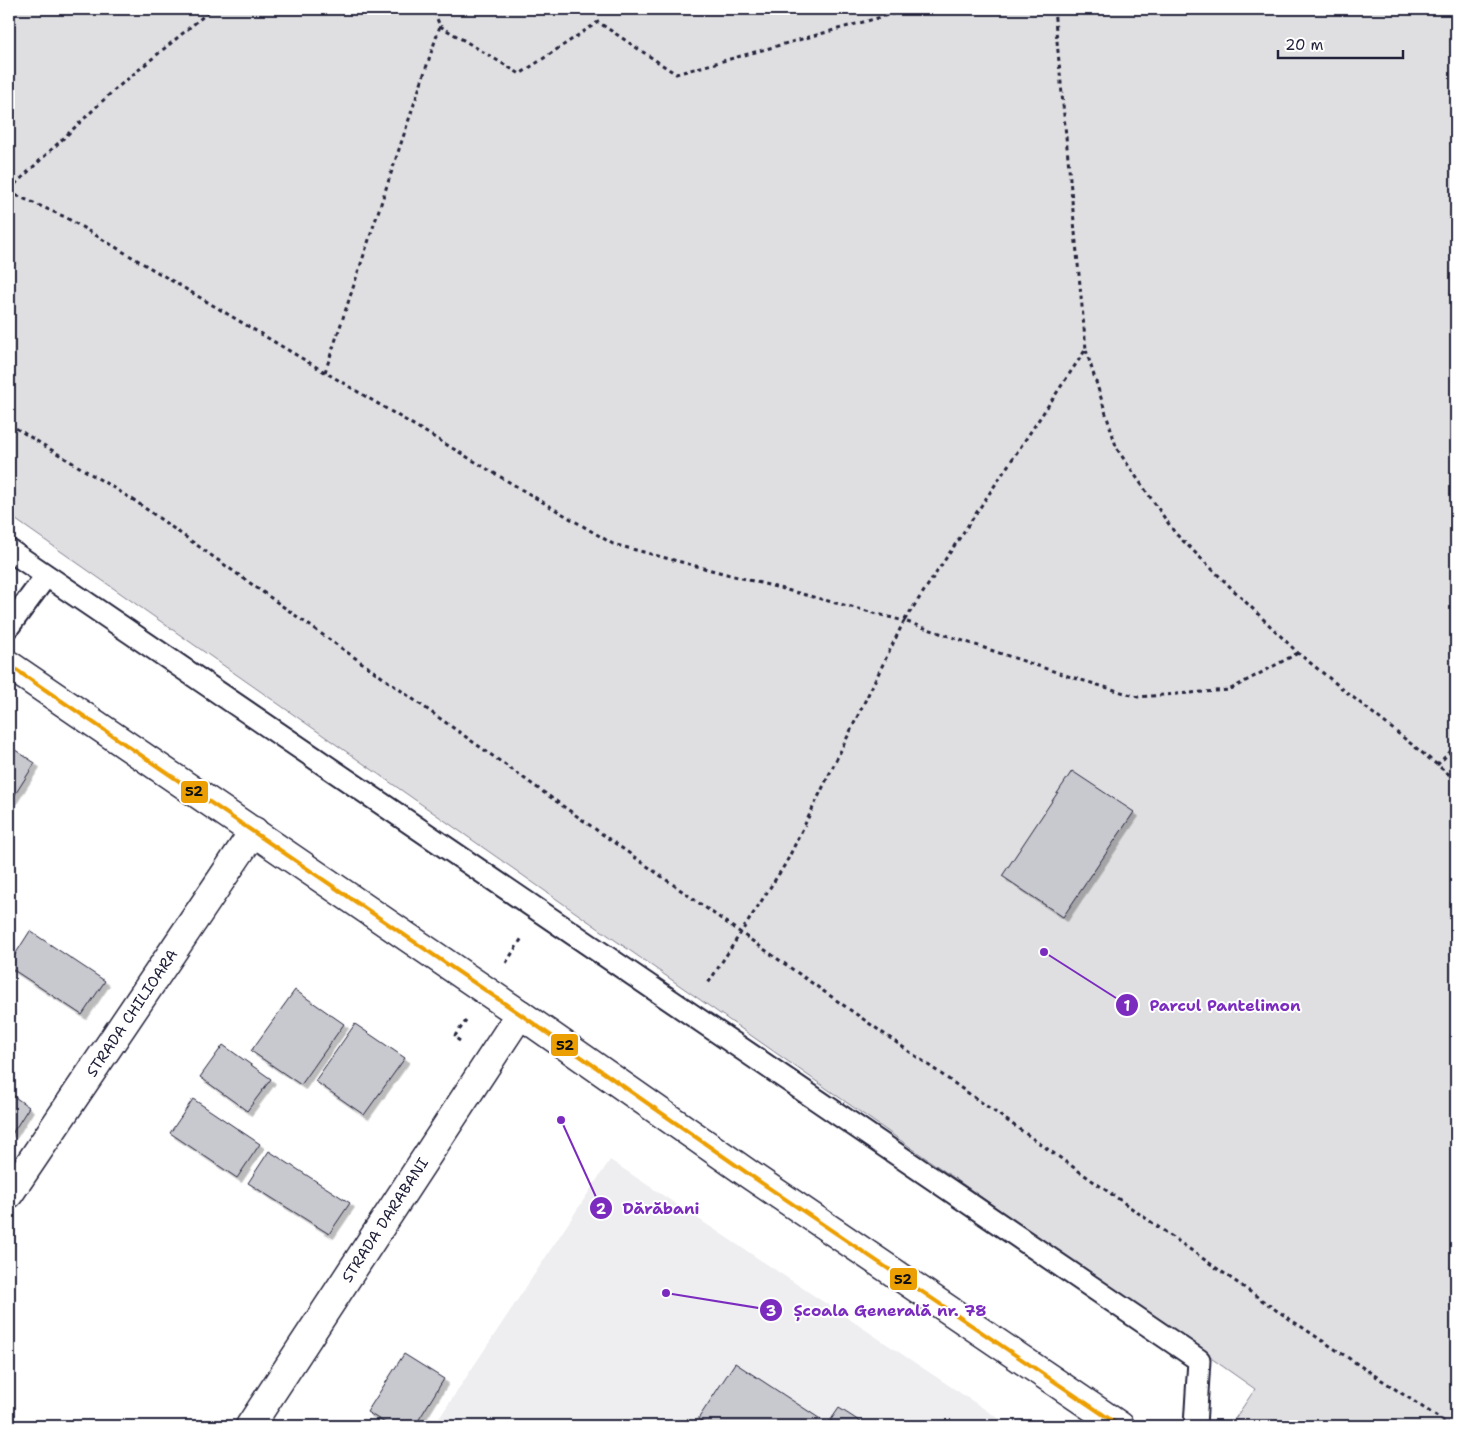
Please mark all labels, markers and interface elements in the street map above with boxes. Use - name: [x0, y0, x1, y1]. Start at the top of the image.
- scale bar: [1278, 28, 1402, 60]
- text: 20 m: [1285, 35, 1324, 55]
- line badge: 52: [180, 780, 209, 804]
- text: 52: [185, 782, 203, 800]
- street label: STRADA CHILIOARA: [82, 945, 182, 1081]
- callout: Parcul Pantelimon: [1115, 990, 1311, 1021]
- text: Parcul Pantelimon: [1149, 995, 1301, 1016]
- text: 1: [1124, 996, 1131, 1016]
- line badge: 52: [550, 1033, 579, 1057]
- text: 52: [556, 1036, 574, 1054]
- street label: STRADA DARABANI: [337, 1154, 433, 1286]
- callout: Dărăbani: [588, 1193, 710, 1224]
- text: Dărăbani: [623, 1198, 699, 1219]
- text: 2: [596, 1199, 607, 1219]
- line badge: 52: [889, 1267, 918, 1291]
- text: 52: [894, 1270, 912, 1288]
- callout: Școala Generală nr. 78: [759, 1295, 997, 1326]
- text: Școala Generală nr. 78: [794, 1300, 986, 1322]
- text: 3: [766, 1301, 776, 1321]

